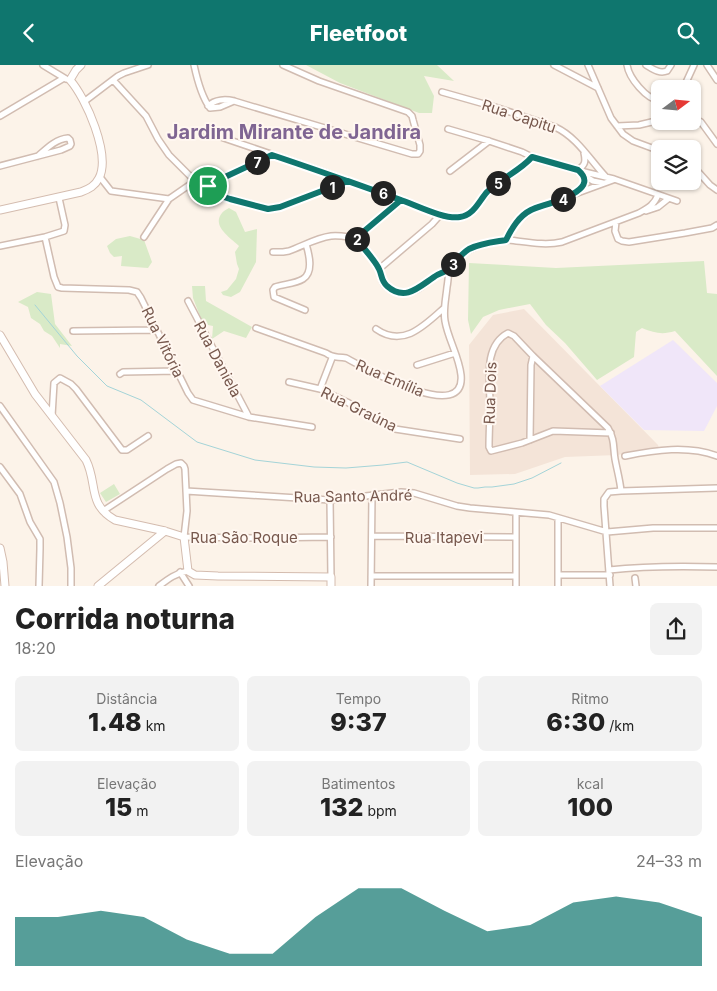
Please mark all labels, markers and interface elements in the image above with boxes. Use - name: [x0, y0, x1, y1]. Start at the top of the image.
- icon: back: [15, 19, 43, 47]
- icon: search: [674, 19, 702, 47]
- text: Fleetfoot: [310, 20, 407, 46]
- north arrow: [651, 80, 701, 130]
- map controls: [651, 80, 701, 190]
- street label: Rua Capitu: [479, 95, 559, 137]
- district label: Jardim Mirante de Jandira: [167, 120, 421, 144]
- button: layers: [651, 140, 701, 190]
- pin: 7: [244, 149, 270, 175]
- text: 7: [253, 154, 262, 171]
- pin: [187, 165, 229, 207]
- pin: 5: [486, 171, 510, 195]
- icon: arrive: [194, 172, 222, 200]
- pin: 1: [320, 175, 344, 199]
- text: 5: [494, 175, 503, 192]
- text: 1: [329, 179, 336, 196]
- pin: 6: [370, 181, 396, 205]
- text: 6: [379, 185, 388, 202]
- pin: 4: [550, 187, 576, 211]
- text: 4: [559, 191, 568, 208]
- pin: 2: [344, 227, 370, 251]
- text: 2: [353, 231, 362, 248]
- pin: 3: [440, 251, 466, 277]
- text: 3: [449, 256, 458, 273]
- street label: Rua Vitória: [138, 303, 188, 381]
- street label: Rua Daniela: [190, 318, 246, 400]
- street label: Rua Emília: [353, 355, 427, 401]
- street label: Rua Dois: [479, 361, 501, 425]
- street label: Rua Graúna: [318, 382, 400, 436]
- street label: Rua Santo André: [294, 485, 412, 507]
- street label: Rua São Roque: [190, 528, 298, 547]
- street label: Rua Itapevi: [405, 528, 483, 547]
- text: Corrida noturna: [15, 602, 235, 636]
- button: share: [650, 603, 702, 655]
- text: 18:20: [15, 638, 56, 658]
- text: Distância: [96, 690, 157, 707]
- text: Tempo: [336, 690, 381, 707]
- text: Ritmo: [571, 690, 609, 707]
- text: 1.48: [88, 707, 142, 737]
- text: 9:37: [330, 707, 387, 737]
- text: 6:30: [546, 707, 605, 737]
- text: km: [142, 717, 166, 734]
- text: /km: [605, 717, 634, 734]
- text: Elevação: [97, 775, 157, 792]
- text: Batimentos: [322, 775, 395, 792]
- text: kcal: [577, 775, 604, 792]
- text: 15: [105, 792, 132, 822]
- text: 132: [320, 792, 364, 822]
- text: 100: [567, 792, 613, 822]
- text: m: [132, 802, 149, 819]
- text: bpm: [364, 802, 397, 819]
- text: Elevação: [15, 851, 83, 871]
- text: 24–33 m: [636, 851, 702, 871]

